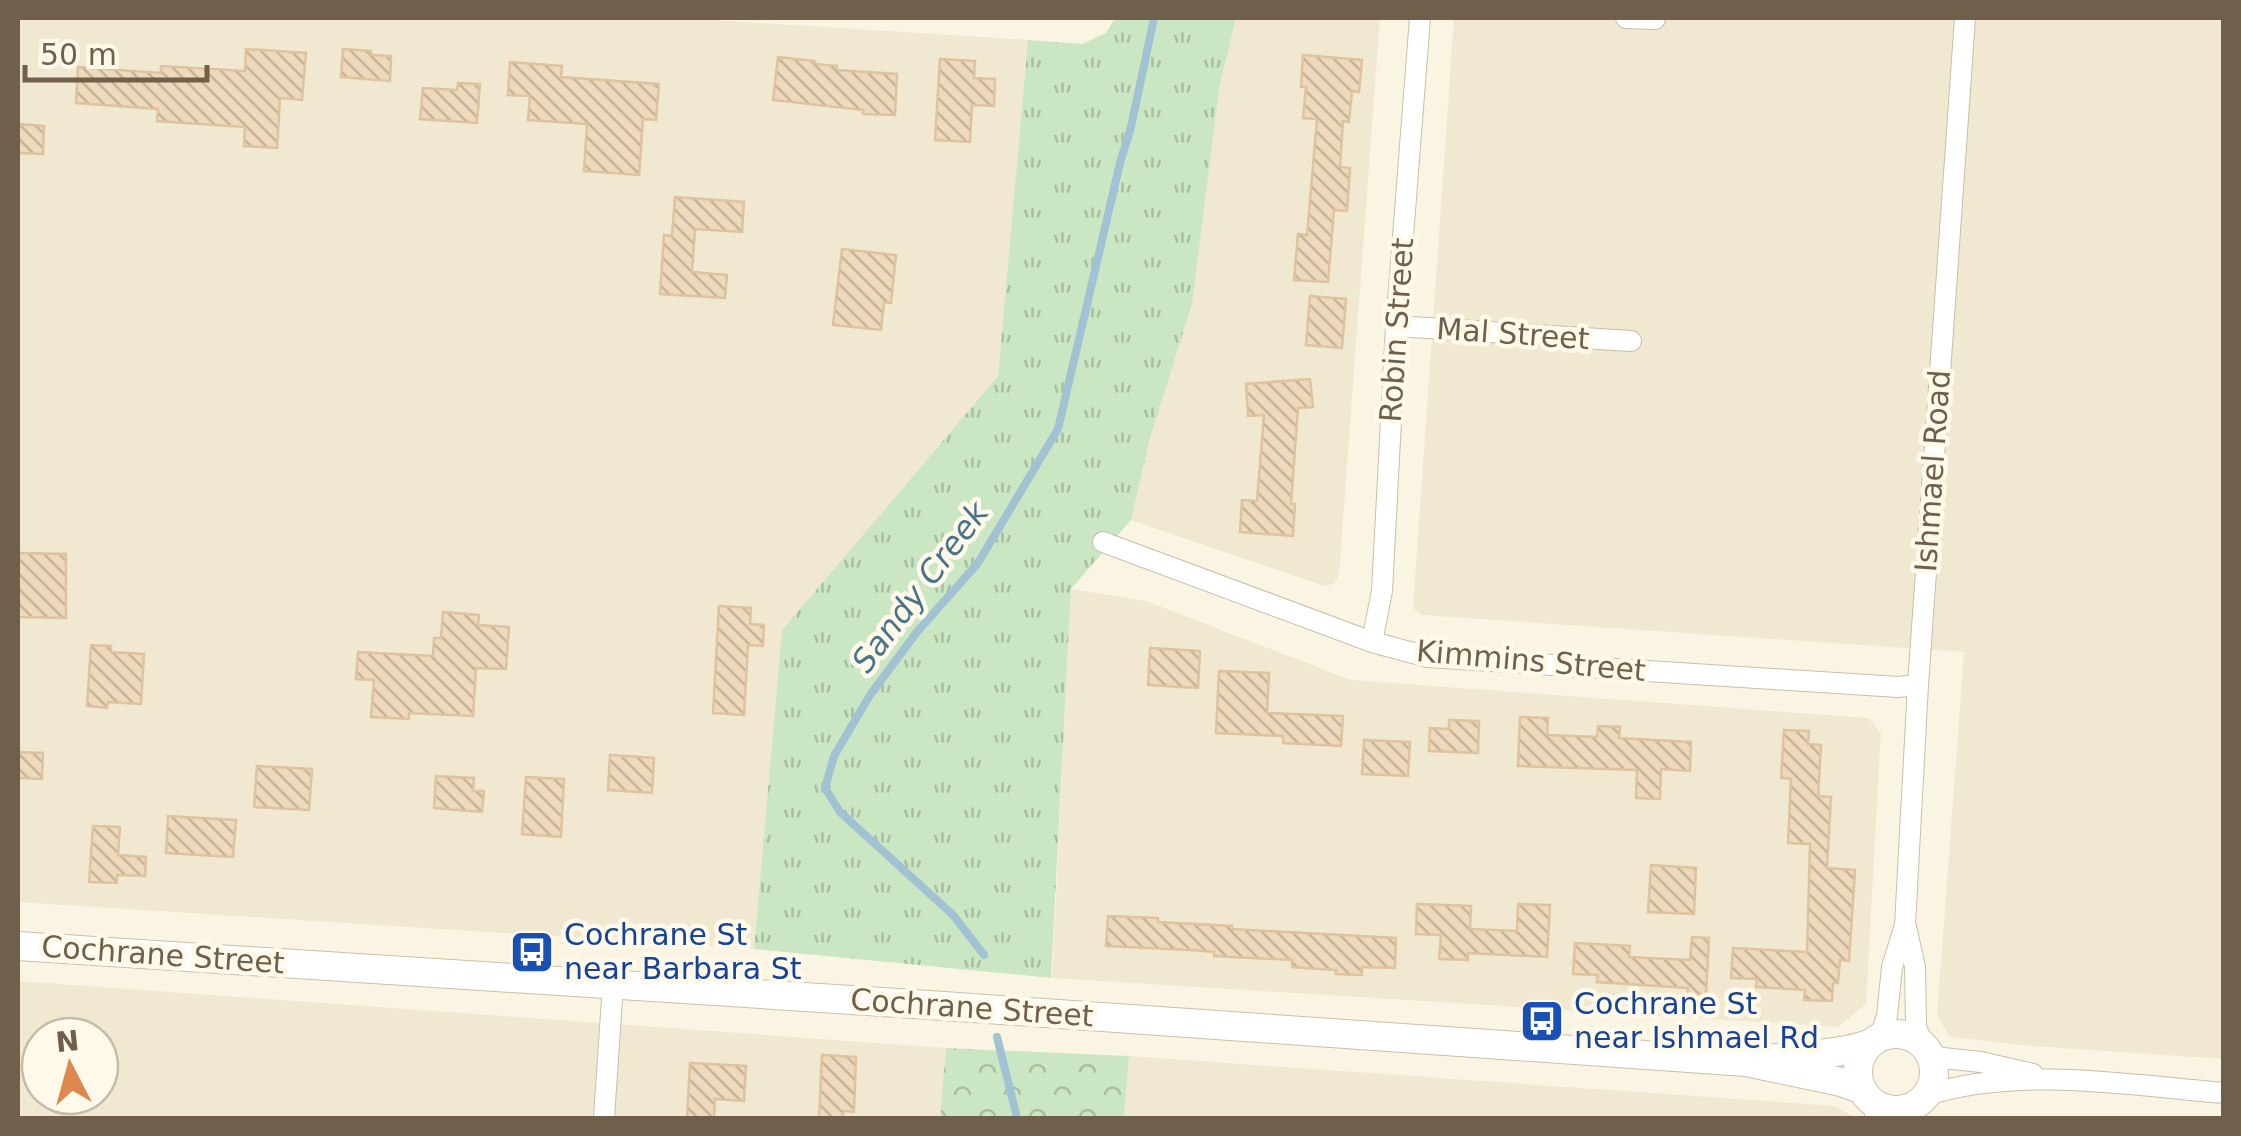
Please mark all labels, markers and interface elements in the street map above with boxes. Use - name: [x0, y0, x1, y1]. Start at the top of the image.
- scale bar: [25, 20, 208, 82]
- text: 50 m: [40, 37, 117, 72]
- street label: Robin Street: [1373, 236, 1420, 423]
- street label: Mal Street: [1435, 311, 1591, 356]
- street label: Ishmael Road: [1908, 369, 1957, 573]
- water label: Sandy Creek: [844, 493, 997, 680]
- street label: Kimmins Street: [1415, 633, 1647, 688]
- place label: Cochrane St near Barbara St: [564, 917, 802, 986]
- street label: Cochrane Street: [40, 929, 286, 980]
- bus stop icon: Cochrane St near Barbara St: [509, 929, 555, 975]
- street label: Cochrane Street: [849, 982, 1095, 1033]
- place label: Cochrane St near Ishmael Rd: [1574, 986, 1819, 1055]
- bus stop icon: Cochrane St near Ishmael Rd: [1519, 998, 1565, 1044]
- north arrow: [20, 1016, 120, 1116]
- text: N: [54, 1024, 81, 1059]

